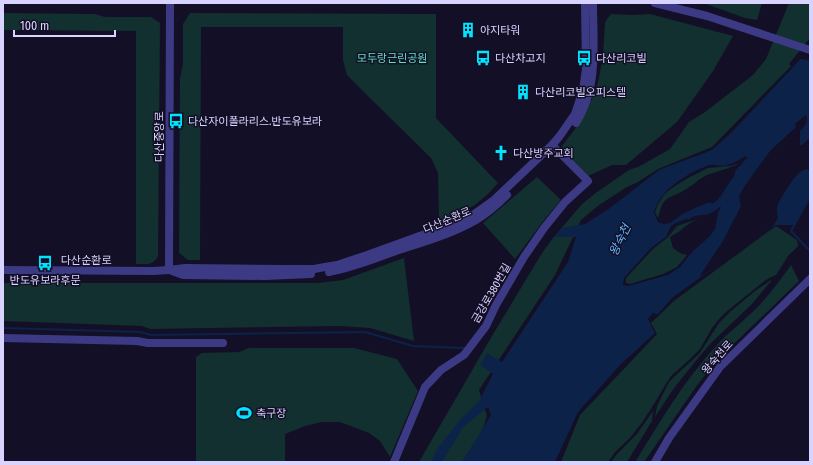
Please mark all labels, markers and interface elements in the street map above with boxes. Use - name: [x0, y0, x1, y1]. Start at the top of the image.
- scale bar: [14, 12, 115, 38]
- text: 100 m: [20, 19, 49, 33]
- building icon: 아지타워: [459, 21, 477, 39]
- place label: 아지타워: [480, 24, 520, 37]
- bus stop icon: 다산차고지: [474, 49, 492, 67]
- bus stop icon: 다산리코빌: [575, 49, 593, 67]
- park label: 모두랑근린공원: [357, 52, 427, 65]
- place label: 다산차고지: [495, 52, 546, 65]
- place label: 다산리코빌: [596, 52, 647, 65]
- building icon: 다산리코빌오피스텔: [514, 83, 532, 101]
- place label: 다산리코빌오피스텔: [535, 86, 626, 99]
- street label: 다산중앙로: [153, 112, 166, 162]
- bus stop icon: 다산자이폴라리스.반도유보라: [167, 112, 185, 130]
- place label: 다산자이폴라리스.반도유보라: [188, 115, 322, 128]
- church icon: 다산방주교회: [492, 144, 510, 162]
- place label: 다산방주교회: [513, 147, 574, 160]
- street label: 다산순환로: [421, 205, 473, 236]
- water label: 왕숙천: [606, 220, 634, 258]
- bus stop icon: 반도유보라후문: [36, 254, 54, 272]
- street label: 다산순환로: [61, 254, 111, 267]
- street label: 금강로380번길: [469, 261, 514, 325]
- place label: 반도유보라후문: [10, 274, 80, 287]
- street label: 왕숙천로: [699, 338, 736, 377]
- sports icon: 축구장: [235, 404, 253, 422]
- place label: 축구장: [256, 407, 286, 420]

